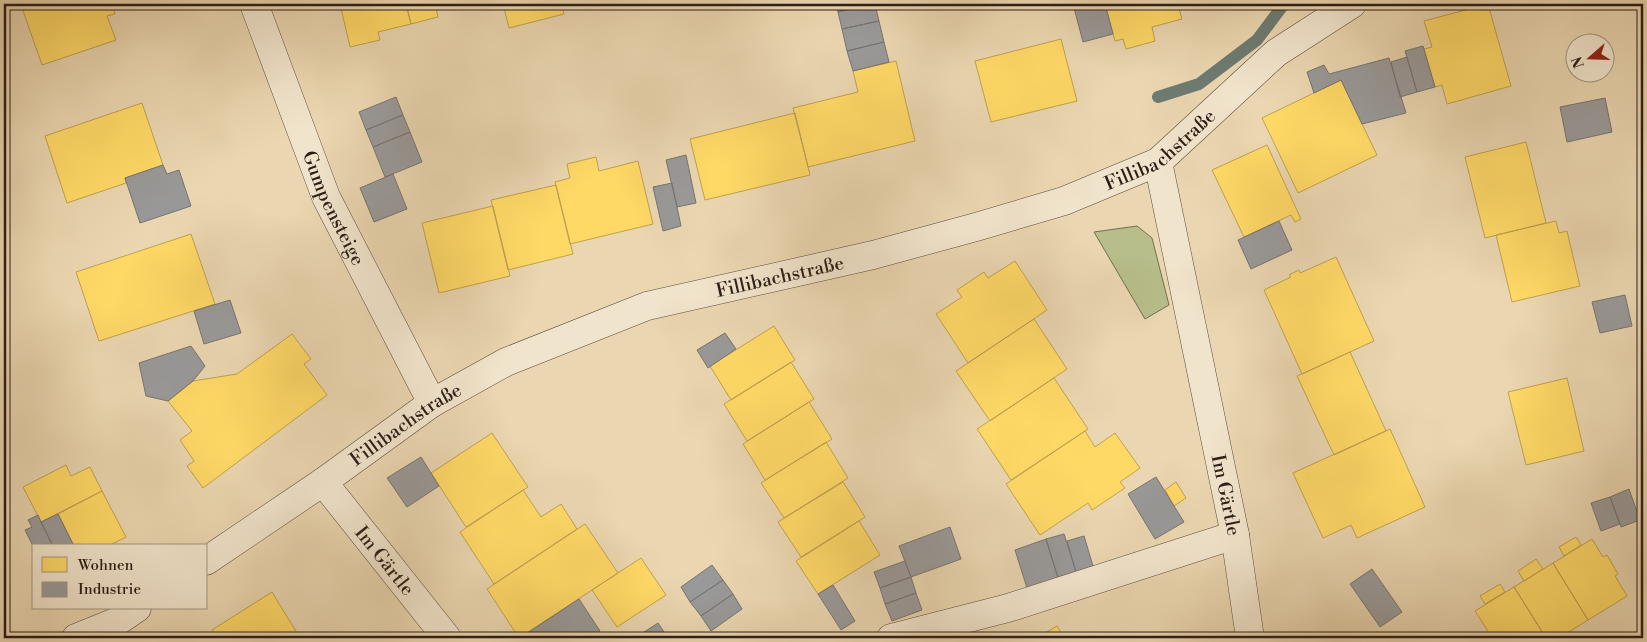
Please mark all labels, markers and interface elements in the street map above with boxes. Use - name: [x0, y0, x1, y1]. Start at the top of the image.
- north arrow: [1564, 32, 1614, 82]
- text: N: [1568, 54, 1589, 70]
- street label: Fillibachstraße: [1101, 104, 1221, 196]
- street label: Gumpensteige: [297, 147, 370, 269]
- street label: Fillibachstraße: [713, 251, 846, 303]
- street label: Fillibachstraße: [345, 378, 466, 472]
- street label: Im Gärtle: [1206, 452, 1246, 538]
- street label: Im Gärtle: [349, 521, 419, 601]
- legend: [32, 544, 208, 610]
- text: Wohnen: [77, 556, 133, 575]
- text: Industrie: [78, 580, 141, 599]

